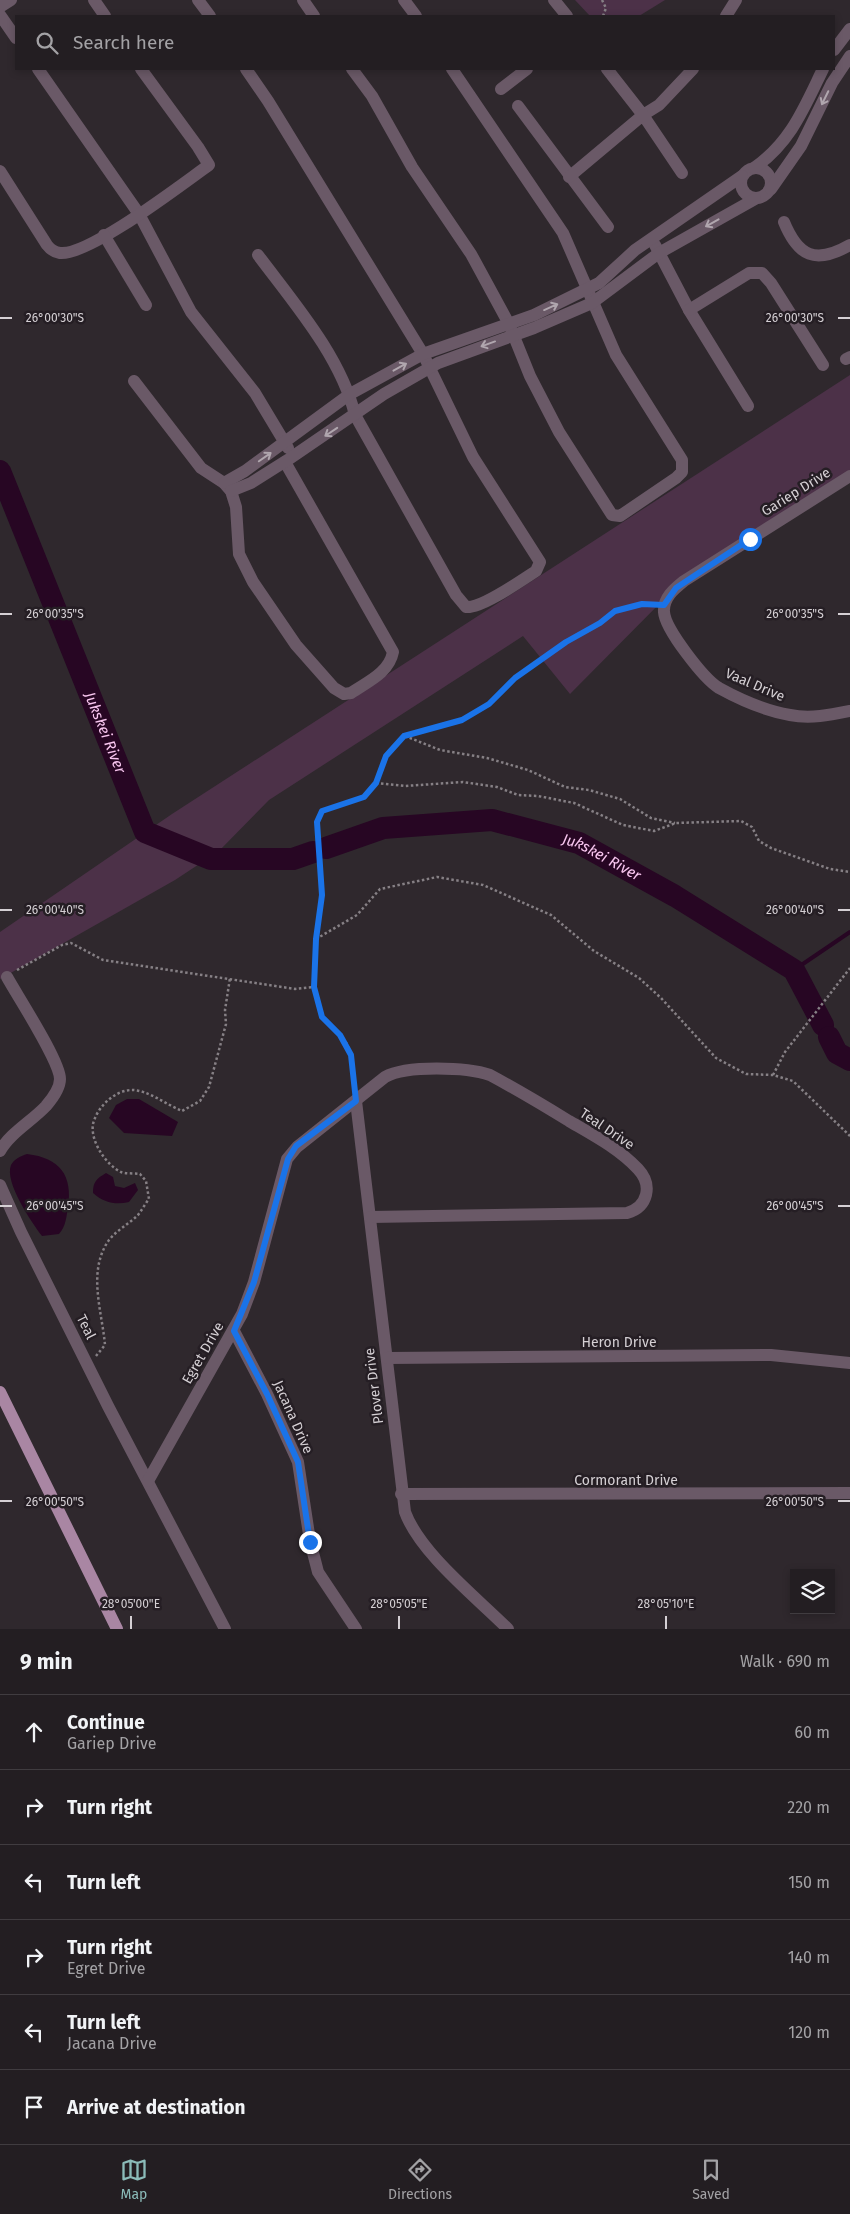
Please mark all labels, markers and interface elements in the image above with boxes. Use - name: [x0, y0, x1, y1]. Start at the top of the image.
- search box: [15, 15, 835, 70]
- icon: search: [33, 29, 61, 57]
- text: Search here: [73, 31, 174, 54]
- one-way arrow: [820, 90, 829, 105]
- one-way arrow: [706, 218, 720, 228]
- one-way arrow: [543, 302, 558, 312]
- text: 26°00'30"S: [26, 311, 85, 325]
- text: 26°00'30"S: [766, 311, 825, 325]
- one-way arrow: [480, 340, 496, 349]
- one-way arrow: [392, 361, 407, 371]
- one-way arrow: [325, 427, 339, 437]
- one-way arrow: [258, 452, 272, 462]
- street label: Gariep Drive: [758, 464, 834, 520]
- route start: [739, 528, 762, 551]
- text: 26°00'35"S: [26, 607, 84, 621]
- text: 26°00'35"S: [766, 607, 824, 621]
- street label: Vaal Drive: [723, 665, 787, 705]
- water label: Jukskei River: [80, 688, 130, 777]
- water label: Jukskei River: [560, 830, 645, 885]
- text: 26°00'40"S: [26, 903, 85, 917]
- text: 26°00'40"S: [766, 903, 825, 917]
- street label: Teal Drive: [577, 1105, 637, 1153]
- text: 26°00'45"S: [26, 1199, 84, 1213]
- text: 26°00'45"S: [766, 1199, 824, 1213]
- street label: Teal: [73, 1312, 99, 1342]
- street label: Egret Drive: [178, 1319, 228, 1387]
- street label: Heron Drive: [581, 1334, 657, 1351]
- street label: Plover Drive: [361, 1347, 387, 1425]
- street label: Jacana Drive: [269, 1378, 317, 1456]
- street label: Cormorant Drive: [574, 1472, 678, 1489]
- text: 26°00'50"S: [26, 1495, 85, 1509]
- text: 26°00'50"S: [766, 1495, 825, 1509]
- route end: [299, 1531, 322, 1554]
- map controls: [790, 1569, 835, 1614]
- button: layers: [790, 1569, 835, 1614]
- text: 28°05'00"E: [102, 1597, 160, 1611]
- text: 28°05'05"E: [370, 1597, 428, 1611]
- text: 28°05'10"E: [638, 1597, 694, 1611]
- text: 9 min: [20, 1649, 73, 1675]
- text: Walk · 690 m: [740, 1652, 830, 1671]
- text: Continue: [67, 1711, 145, 1734]
- icon: ahead: [20, 1718, 48, 1746]
- text: 60 m: [795, 1723, 830, 1742]
- text: Gariep Drive: [67, 1734, 156, 1753]
- icon: right: [20, 1793, 48, 1821]
- text: Turn right: [67, 1796, 152, 1819]
- text: 220 m: [787, 1798, 830, 1817]
- icon: left: [20, 1868, 48, 1896]
- text: Turn left: [67, 1871, 141, 1894]
- text: 150 m: [788, 1873, 830, 1892]
- text: Turn right: [67, 1936, 152, 1959]
- icon: right: [20, 1943, 48, 1971]
- text: 140 m: [788, 1948, 830, 1967]
- text: Egret Drive: [67, 1959, 146, 1978]
- text: Turn left: [67, 2011, 141, 2034]
- icon: left: [20, 2018, 48, 2046]
- text: 120 m: [788, 2023, 830, 2042]
- text: Jacana Drive: [67, 2034, 157, 2053]
- icon: arrive: [20, 2093, 48, 2121]
- text: Arrive at destination: [67, 2096, 246, 2119]
- tab: Map: [120, 2156, 148, 2203]
- tab: Directions: [388, 2156, 452, 2203]
- tab: Saved: [692, 2156, 730, 2203]

